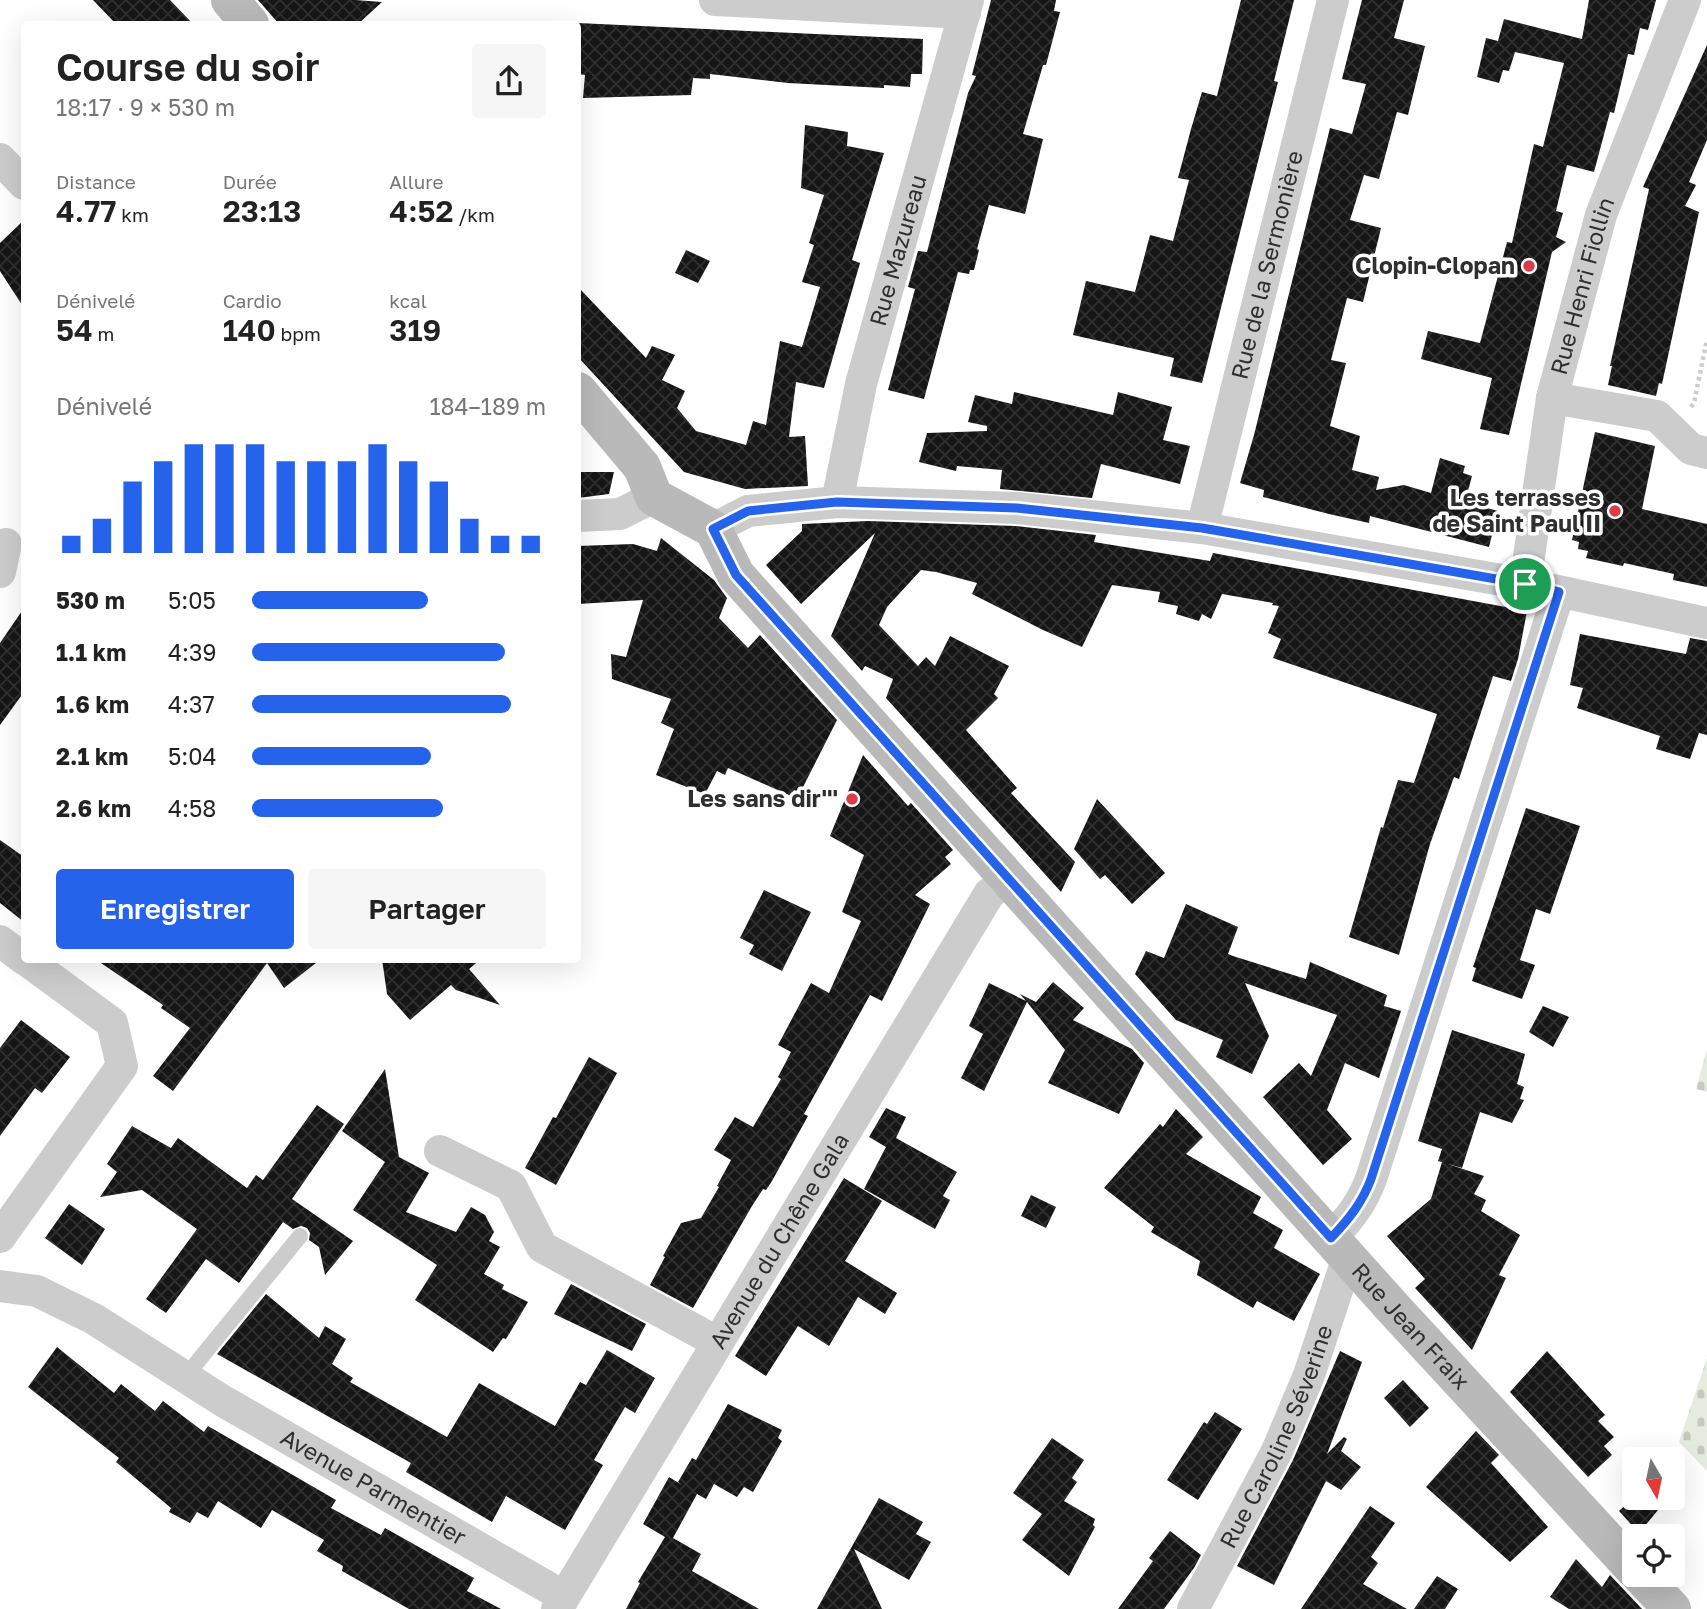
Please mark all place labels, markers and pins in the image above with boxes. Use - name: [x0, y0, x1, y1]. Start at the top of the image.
- place label: Clopin-Clopan: [1355, 251, 1515, 279]
- marker: Clopin-Clopan: [1521, 258, 1537, 274]
- place label: Les terrasses de Saint Paul II: [1432, 483, 1601, 537]
- marker: Les terrasses de Saint Paul II: [1607, 503, 1623, 519]
- pin: [1495, 554, 1555, 614]
- place label: Les sans dir''': [687, 784, 838, 812]
- marker: Les sans dir''': [844, 791, 860, 807]

